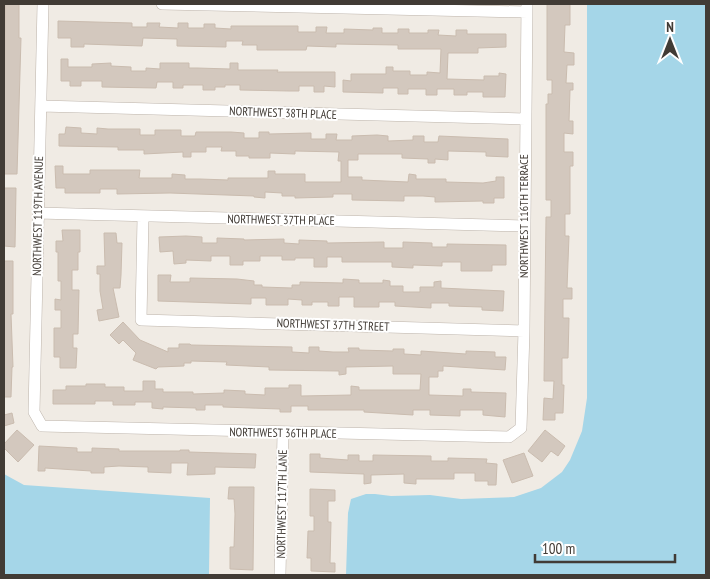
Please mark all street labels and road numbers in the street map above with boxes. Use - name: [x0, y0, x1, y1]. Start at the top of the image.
- street label: NORTHWEST 38TH PLACE: [229, 103, 337, 122]
- street label: NORTHWEST 116TH TERRACE: [516, 154, 531, 278]
- street label: NORTHWEST 119TH AVENUE: [29, 156, 46, 276]
- street label: NORTHWEST 37TH PLACE: [227, 211, 335, 228]
- street label: NORTHWEST 37TH STREET: [276, 315, 390, 334]
- street label: NORTHWEST 36TH PLACE: [229, 424, 337, 441]
- street label: NORTHWEST 117TH LANE: [273, 449, 290, 559]

